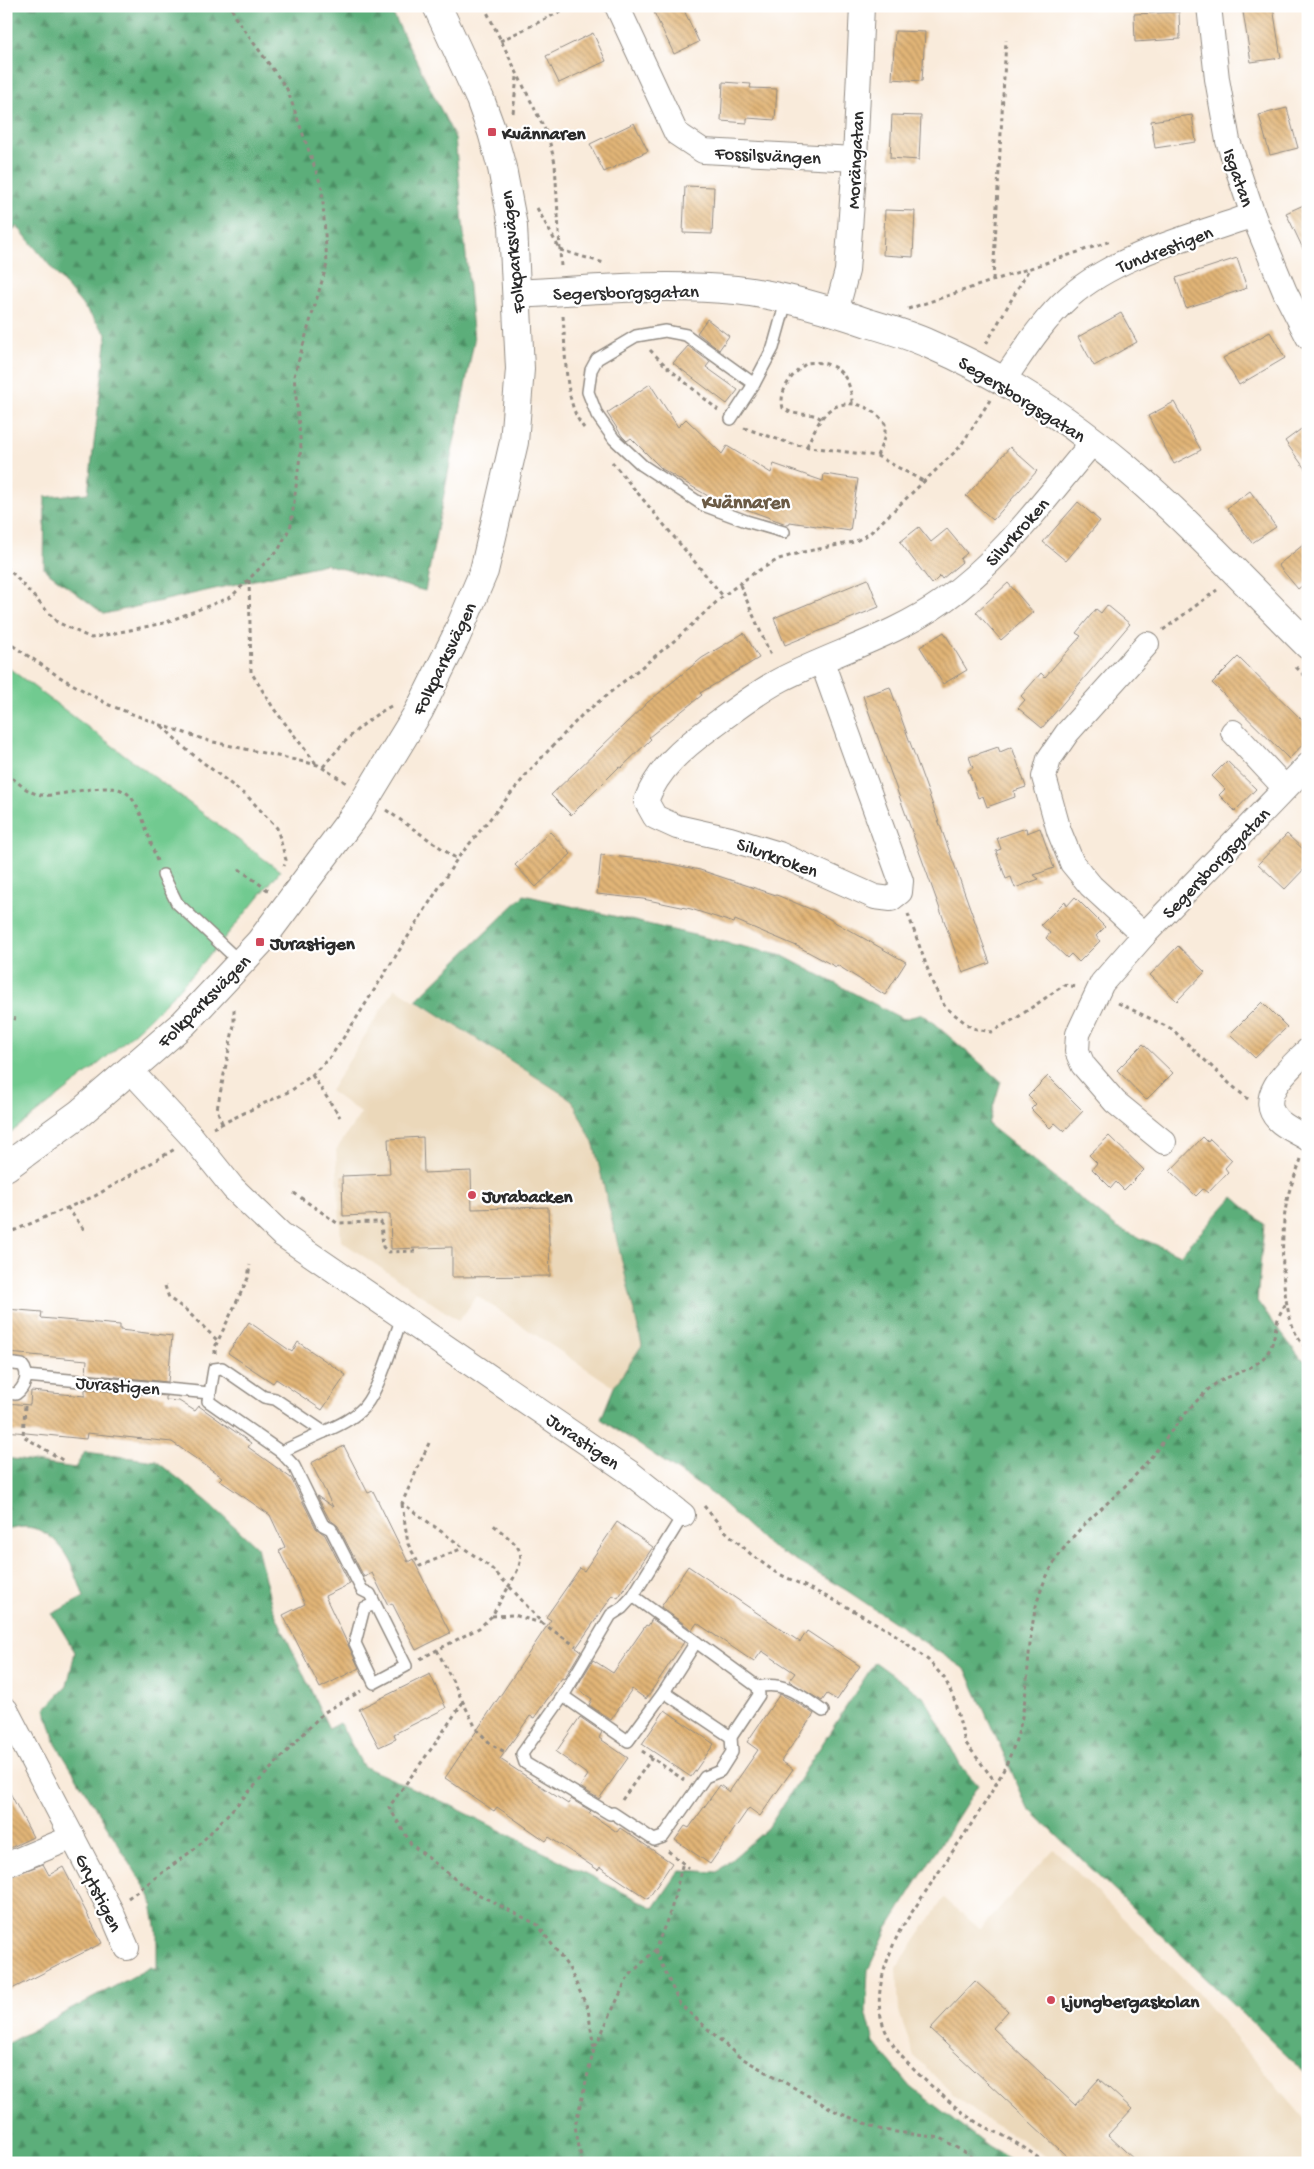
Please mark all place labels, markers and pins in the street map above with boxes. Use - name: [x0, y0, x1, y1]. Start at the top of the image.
- place label: Kvännaren: [501, 124, 587, 147]
- marker: Kvännaren: [486, 126, 498, 138]
- place label: Jurastigen: [269, 934, 356, 957]
- marker: Jurastigen: [254, 936, 266, 948]
- place label: Jurabacken: [481, 1187, 574, 1210]
- marker: Jurabacken: [466, 1189, 478, 1201]
- place label: Ljungbergaskolan: [1061, 1992, 1200, 2015]
- marker: Ljungbergaskolan: [1045, 1994, 1057, 2006]

